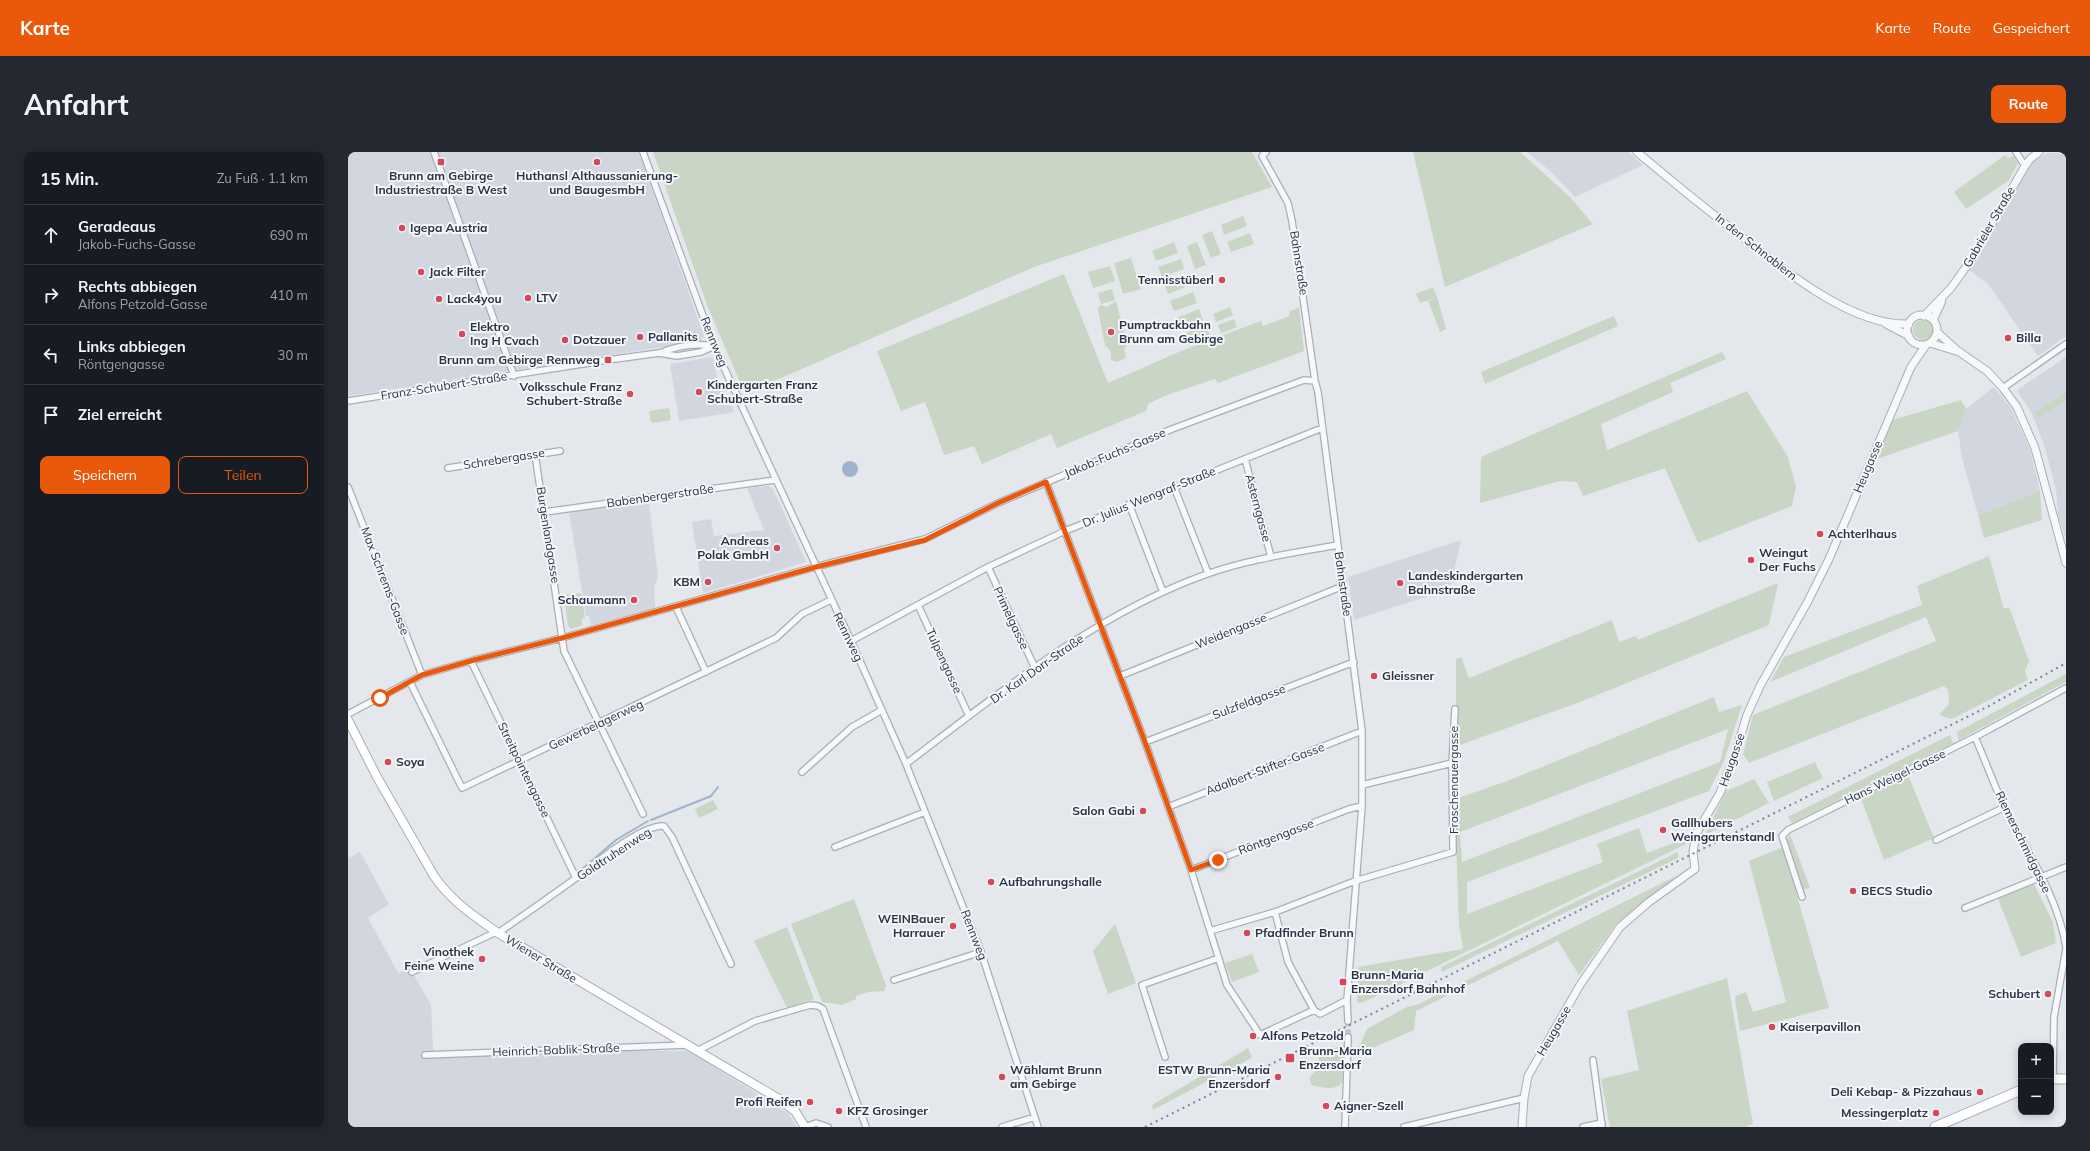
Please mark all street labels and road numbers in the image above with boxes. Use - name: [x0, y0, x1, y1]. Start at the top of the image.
- street label: Gabrieler Straße: [1959, 184, 2018, 270]
- street label: In den Schnablern: [1712, 210, 1800, 283]
- street label: Bahnstraße: [1287, 230, 1312, 296]
- street label: Rennweg: [698, 315, 731, 369]
- street label: Franz-Schubert-Straße: [380, 368, 508, 403]
- street label: Jakob-Fuchs-Gasse: [1062, 424, 1168, 481]
- street label: Heugasse: [1850, 438, 1885, 495]
- street label: Schrebergasse: [462, 445, 546, 472]
- street label: Dr. Julius Wengraf-Straße: [1080, 463, 1218, 530]
- street label: Asterngasse: [1242, 472, 1275, 543]
- street label: Babenbergerstraße: [605, 481, 714, 510]
- street label: Burgenlandgasse: [533, 486, 564, 584]
- street label: Max Schrems-Gasse: [358, 525, 413, 637]
- street label: Bahnstraße: [1332, 551, 1355, 617]
- street label: Primelgasse: [990, 584, 1033, 652]
- street label: Weidengasse: [1193, 609, 1269, 652]
- street label: Rennweg: [830, 610, 867, 664]
- street label: Tulpengasse: [923, 626, 966, 696]
- street label: Dr. Karl Dorr-Straße: [987, 631, 1086, 706]
- street label: Sulzfeldgasse: [1210, 681, 1287, 722]
- street label: Gewerbelagerweg: [546, 696, 646, 753]
- street label: Streitpointengasse: [495, 720, 554, 820]
- street label: Froschenauergasse: [1446, 726, 1461, 834]
- street label: Heugasse: [1715, 731, 1748, 789]
- street label: Adalbert-Stifter-Gasse: [1203, 739, 1326, 798]
- street label: Hans Weigel-Gasse: [1842, 746, 1948, 808]
- street label: Riemerschmidgasse: [1992, 788, 2055, 895]
- street label: Röntgengasse: [1236, 815, 1316, 858]
- street label: Goldtruhenweg: [574, 824, 654, 883]
- street label: Rennweg: [958, 907, 991, 962]
- street label: Wiener Straße: [503, 931, 580, 986]
- street label: Heugasse: [1533, 1003, 1574, 1059]
- street label: Heinrich-Bablik-Straße: [492, 1040, 620, 1059]

